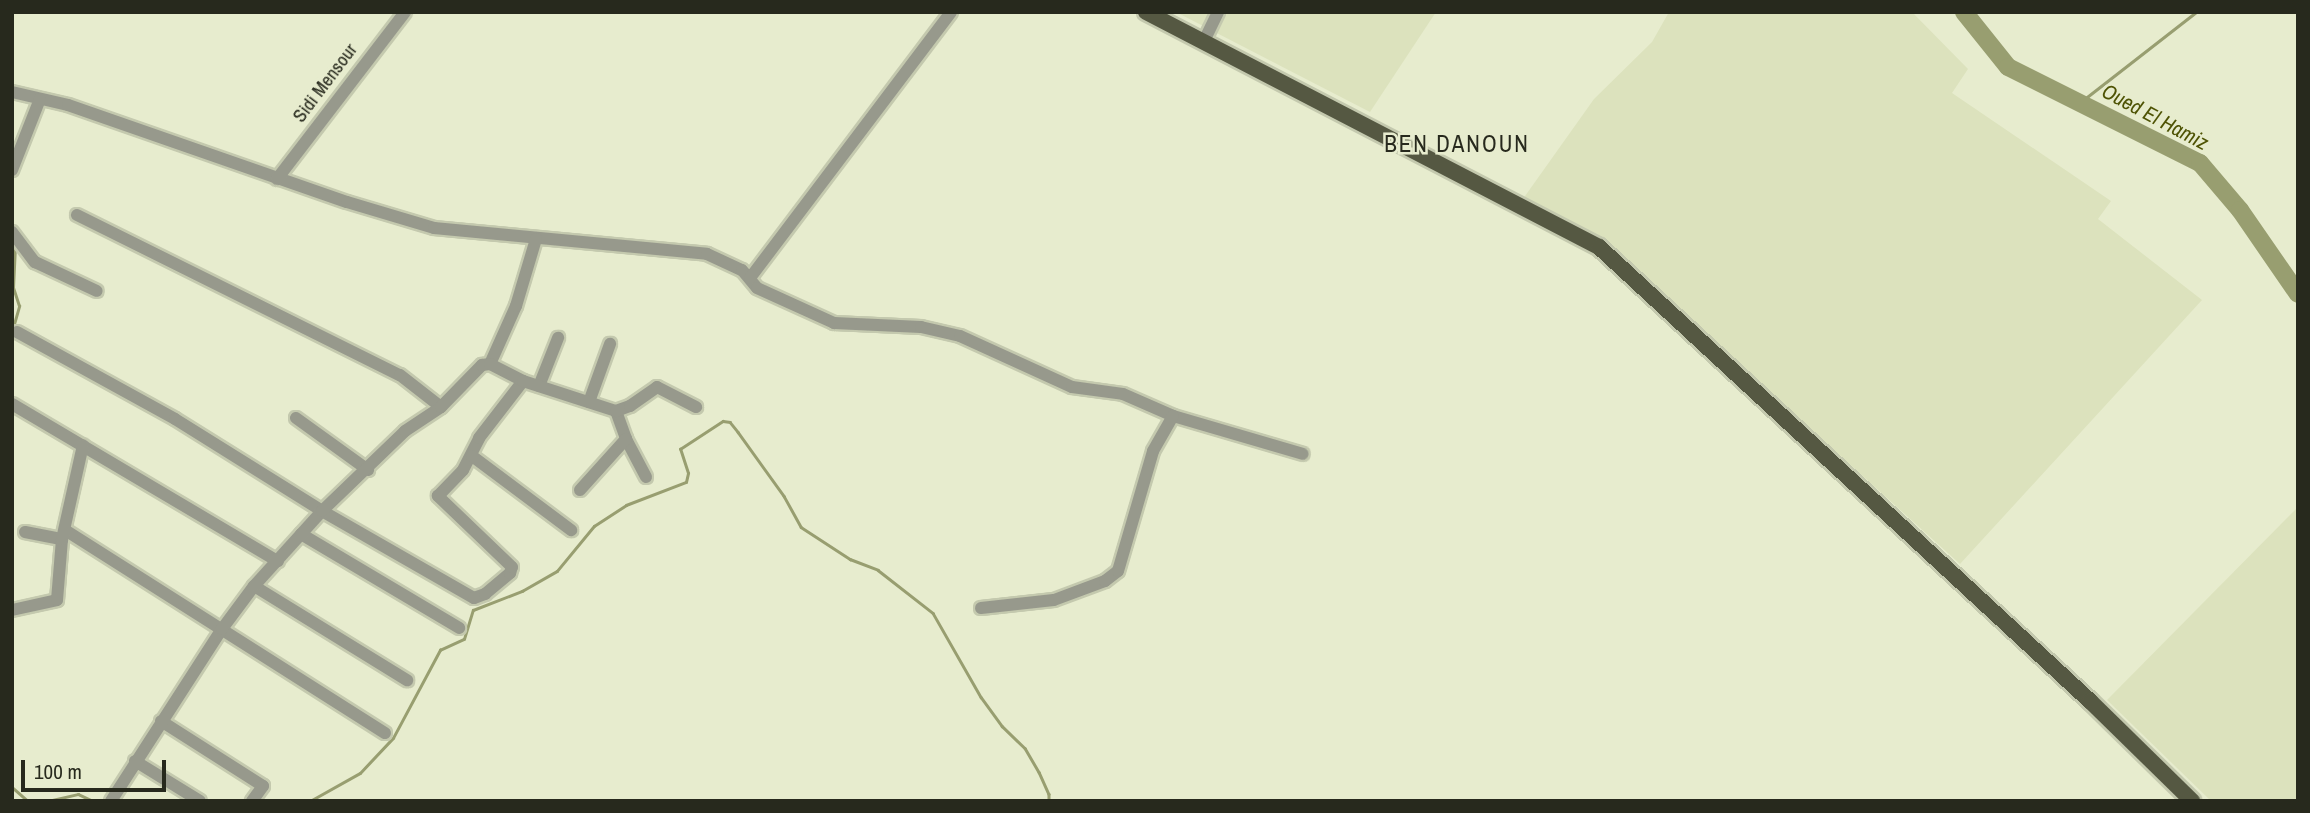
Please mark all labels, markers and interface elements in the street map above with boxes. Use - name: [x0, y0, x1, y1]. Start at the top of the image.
- street label: Sidi Mensour: [288, 39, 362, 127]
- water label: Oued El Hamiz: [2098, 78, 2212, 156]
- district label: BEN DANOUN: [1385, 130, 1529, 158]
- scale bar: [24, 746, 170, 790]
- text: 100 m: [34, 757, 82, 786]

